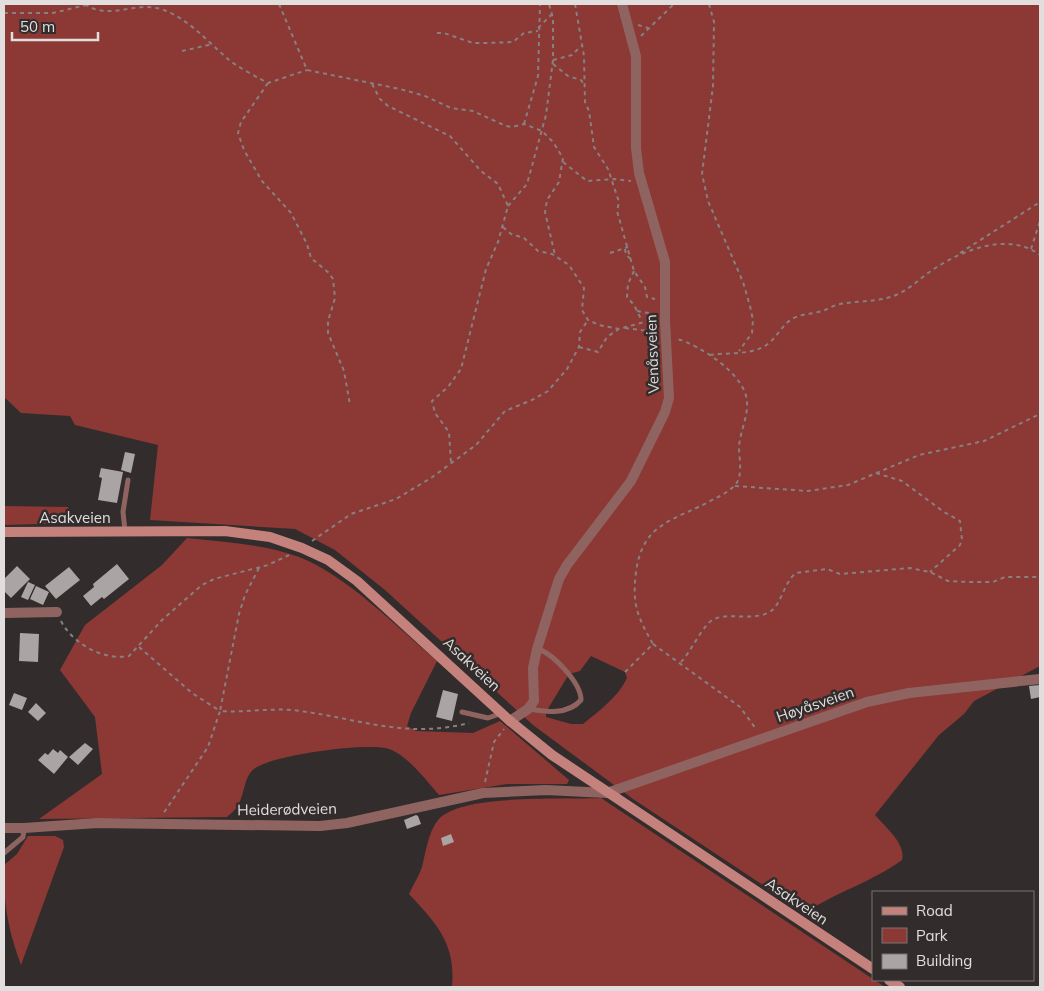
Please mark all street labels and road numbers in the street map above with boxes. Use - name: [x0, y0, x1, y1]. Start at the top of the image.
- street label: Venåsveien: [641, 314, 663, 394]
- street label: Asakveien: [39, 508, 111, 527]
- street label: Asakveien: [439, 633, 505, 695]
- street label: Høyåsveien: [774, 682, 856, 726]
- street label: Heiderødveien: [237, 799, 337, 819]
- street label: Asakveien: [762, 873, 832, 929]

